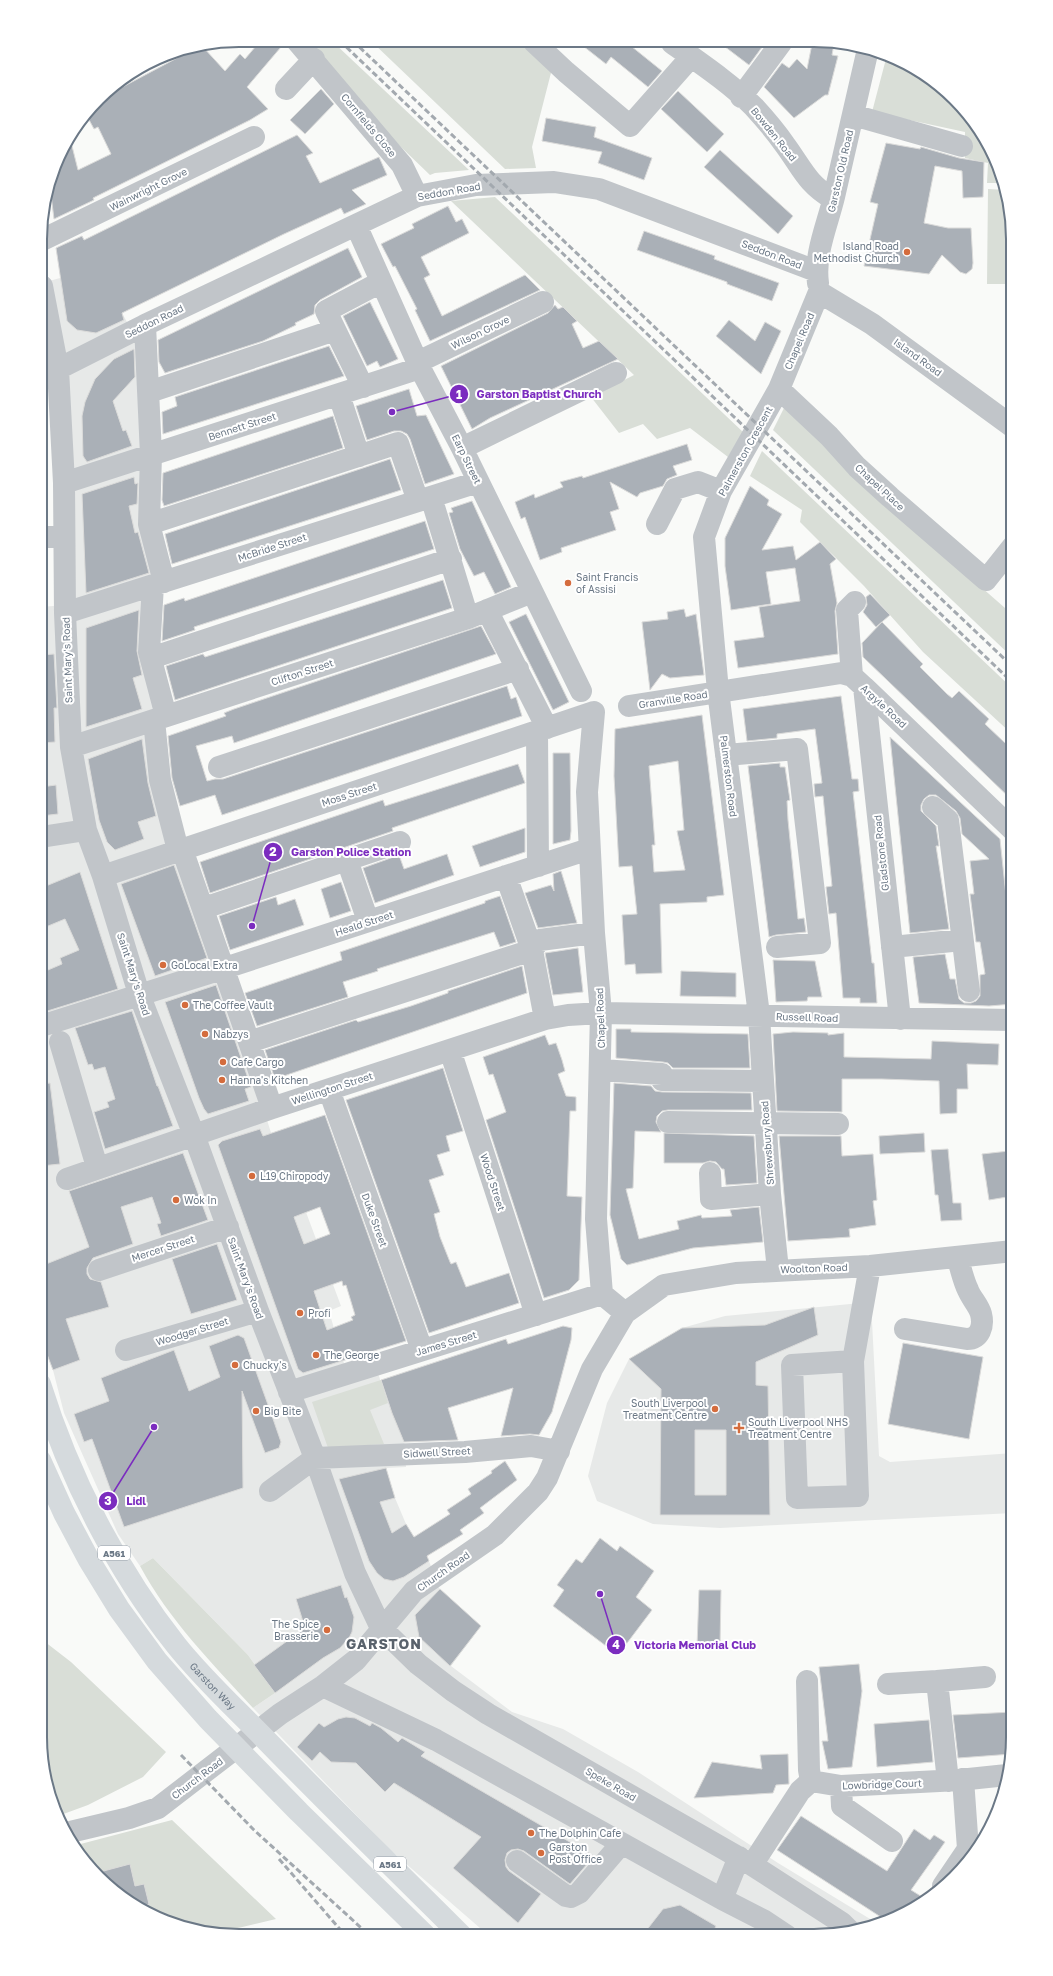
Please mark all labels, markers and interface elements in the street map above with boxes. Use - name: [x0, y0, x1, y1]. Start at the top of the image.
- street label: Cornfields Close: [339, 91, 399, 159]
- street label: Bowden Road: [749, 105, 799, 163]
- street label: Garston Old Road: [825, 129, 855, 213]
- street label: Wainwright Grove: [107, 165, 189, 213]
- street label: Seddon Road: [417, 180, 481, 202]
- street label: Seddon Road: [740, 237, 804, 271]
- place label: Island Road Methodist Church: [813, 240, 899, 264]
- marker: Island Road Methodist Church: [902, 247, 912, 257]
- street label: Seddon Road: [123, 302, 185, 340]
- street label: Chapel Road: [782, 311, 816, 371]
- street label: Wilson Grove: [449, 313, 511, 351]
- street label: Island Road: [892, 336, 944, 378]
- callout: Garston Baptist Church: [449, 383, 610, 406]
- text: 1: [456, 387, 462, 402]
- text: Garston Baptist Church: [477, 387, 602, 400]
- street label: Palmerston Crescent: [715, 404, 775, 498]
- street label: Bennett Street: [207, 409, 277, 443]
- street label: Earp Street: [450, 432, 484, 486]
- street label: Chapel Place: [853, 461, 907, 513]
- street label: McBride Street: [236, 530, 308, 564]
- place label: Saint Francis of Assisi: [576, 571, 638, 595]
- marker: Saint Francis of Assisi: [563, 578, 573, 588]
- street label: Saint Mary's Road: [59, 617, 75, 703]
- street label: Clifton Street: [269, 656, 335, 688]
- street label: Argyle Road: [859, 682, 909, 730]
- street label: Granville Road: [638, 688, 708, 710]
- street label: Palmerston Road: [718, 734, 740, 818]
- street label: Moss Street: [320, 779, 378, 809]
- street label: Gladstone Road: [871, 814, 891, 892]
- callout: Garston Police Station: [263, 841, 419, 864]
- text: 2: [269, 844, 277, 859]
- text: Garston Police Station: [291, 845, 411, 858]
- street label: Heald Street: [333, 908, 395, 938]
- street label: Saint Mary's Road: [115, 931, 153, 1017]
- place label: GoLocal Extra: [171, 959, 238, 971]
- marker: GoLocal Extra: [158, 960, 168, 970]
- street label: Chapel Road: [593, 987, 607, 1049]
- place label: The Coffee Vault: [193, 999, 273, 1011]
- marker: The Coffee Vault: [180, 1000, 190, 1010]
- street label: Russell Road: [776, 1010, 838, 1024]
- place label: Nabzys: [213, 1028, 249, 1040]
- marker: Nabzys: [200, 1029, 210, 1039]
- place label: Cafe Cargo: [231, 1056, 284, 1068]
- marker: Cafe Cargo: [218, 1057, 228, 1067]
- street label: Wellington Street: [290, 1069, 374, 1107]
- place label: Hanna's Kitchen: [230, 1074, 308, 1086]
- marker: Hanna's Kitchen: [217, 1075, 227, 1085]
- street label: Shrewsbury Road: [758, 1100, 776, 1186]
- street label: Wood Street: [478, 1152, 508, 1212]
- place label: L19 Chiropody: [260, 1170, 329, 1182]
- marker: L19 Chiropody: [247, 1171, 257, 1181]
- street label: Duke Street: [360, 1191, 390, 1249]
- place label: Wok In: [184, 1194, 217, 1206]
- marker: Wok In: [171, 1195, 181, 1205]
- street label: Mercer Street: [130, 1232, 196, 1264]
- street label: Saint Mary's Road: [226, 1235, 266, 1321]
- street label: Woolton Road: [780, 1261, 848, 1275]
- place label: Profi: [308, 1307, 331, 1319]
- marker: Profi: [295, 1308, 305, 1318]
- street label: Woodger Street: [154, 1314, 230, 1348]
- street label: James Street: [414, 1328, 478, 1358]
- place label: The George: [324, 1349, 379, 1361]
- marker: The George: [311, 1350, 321, 1360]
- place label: Chucky's: [243, 1359, 287, 1371]
- marker: Chucky's: [230, 1360, 240, 1370]
- place label: South Liverpool Treatment Centre: [623, 1397, 707, 1421]
- marker: South Liverpool Treatment Centre: [710, 1404, 720, 1414]
- place label: Big Bite: [264, 1405, 301, 1417]
- marker: Big Bite: [251, 1406, 261, 1416]
- place label: South Liverpool NHS Treatment Centre: [748, 1416, 848, 1440]
- marker: South Liverpool NHS Treatment Centre: [733, 1422, 745, 1434]
- street label: Sidwell Street: [403, 1444, 471, 1460]
- callout: Lidl: [98, 1490, 154, 1513]
- text: 3: [104, 1493, 112, 1508]
- text: Lidl: [126, 1494, 146, 1507]
- road number: A561: [98, 1546, 130, 1560]
- street label: Church Road: [414, 1548, 472, 1594]
- place label: The Spice Brasserie: [272, 1618, 319, 1642]
- marker: The Spice Brasserie: [322, 1625, 332, 1635]
- callout: Victoria Memorial Club: [606, 1634, 764, 1657]
- district label: GARSTON: [346, 1635, 422, 1652]
- text: 4: [612, 1637, 620, 1652]
- text: Victoria Memorial Club: [634, 1638, 756, 1651]
- street label: Garston Way: [187, 1660, 239, 1712]
- street label: Church Road: [169, 1755, 225, 1801]
- street label: Speke Road: [583, 1765, 639, 1803]
- street label: Lowbridge Court: [842, 1777, 922, 1791]
- place label: The Dolphin Cafe: [539, 1827, 621, 1839]
- marker: The Dolphin Cafe: [526, 1828, 536, 1838]
- place label: Garston Post Office: [549, 1841, 602, 1865]
- marker: Garston Post Office: [536, 1848, 546, 1858]
- road number: A561: [374, 1857, 406, 1871]

